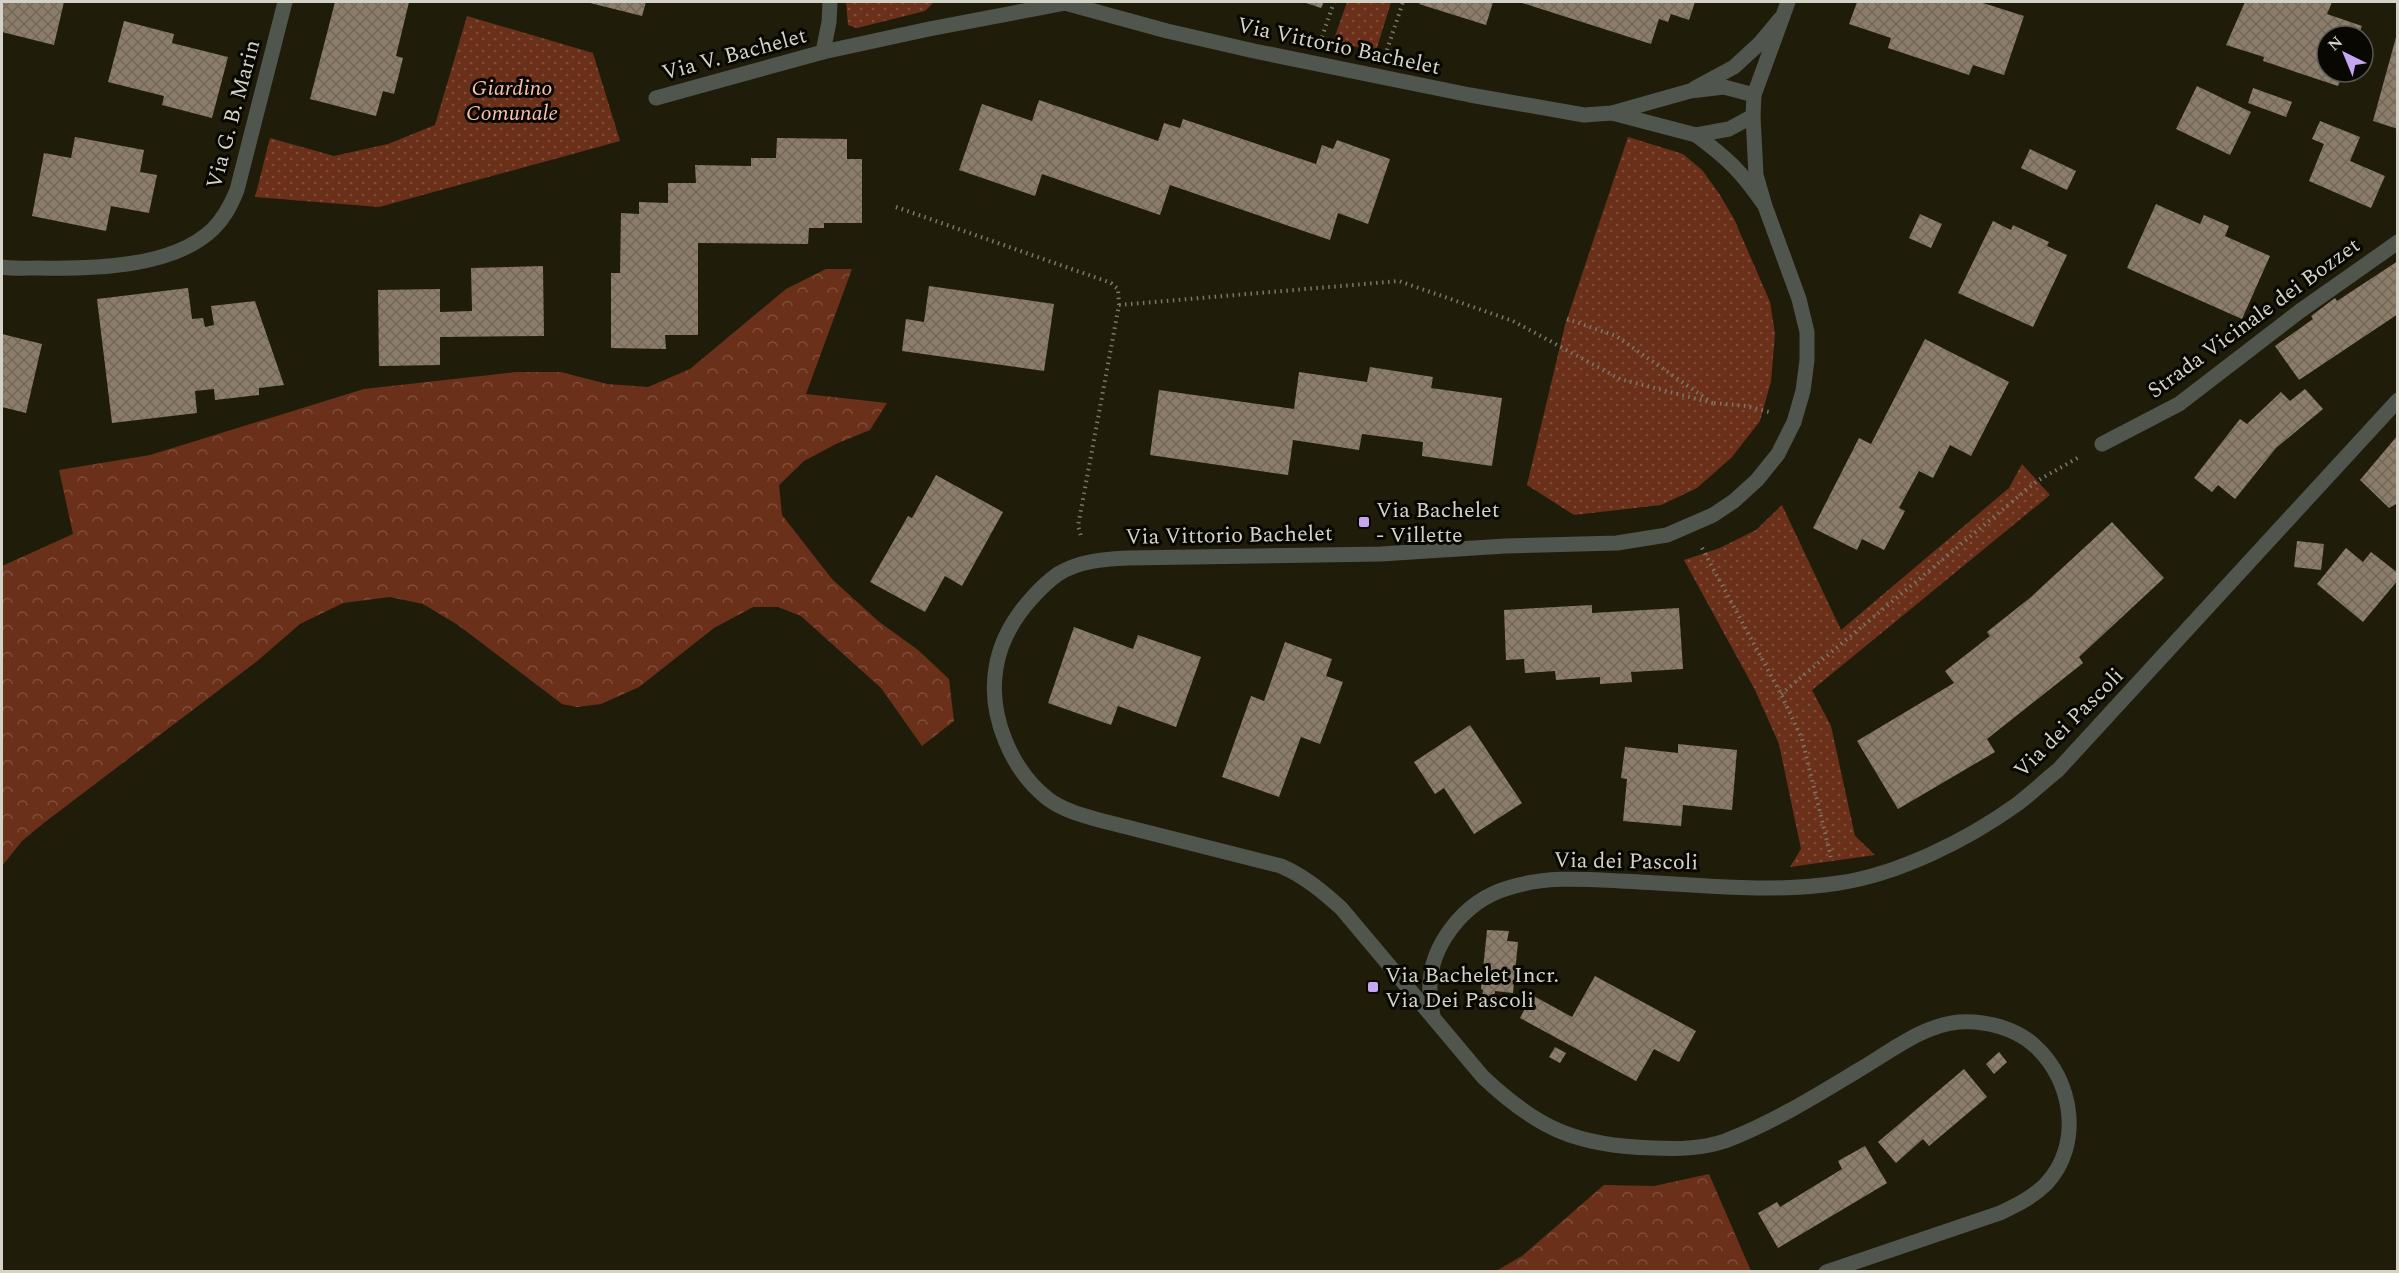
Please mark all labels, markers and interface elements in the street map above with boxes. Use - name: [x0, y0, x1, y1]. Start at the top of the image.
- street label: Via Vittorio Bachelet: [1234, 9, 1444, 84]
- street label: Via V. Bachelet: [658, 19, 811, 90]
- north arrow: [2315, 24, 2375, 84]
- text: N: [2322, 31, 2348, 57]
- street label: Via G. B. Marin: [198, 36, 269, 192]
- park label: Giardino Comunale: [466, 72, 558, 130]
- street label: Strada Vicinale dei Bozzet: [2141, 230, 2367, 407]
- place label: Via Bachelet - Villette: [1376, 494, 1500, 552]
- marker: Via Bachelet - Villette: [1357, 515, 1371, 529]
- street label: Via Vittorio Bachelet: [1125, 517, 1333, 554]
- street label: Via dei Pascoli: [2006, 660, 2132, 786]
- street label: Via dei Pascoli: [1554, 844, 1698, 879]
- place label: Via Bachelet Incr. Via Dei Pascoli: [1385, 959, 1559, 1017]
- marker: Via Bachelet Incr. Via Dei Pascoli: [1366, 980, 1380, 994]

